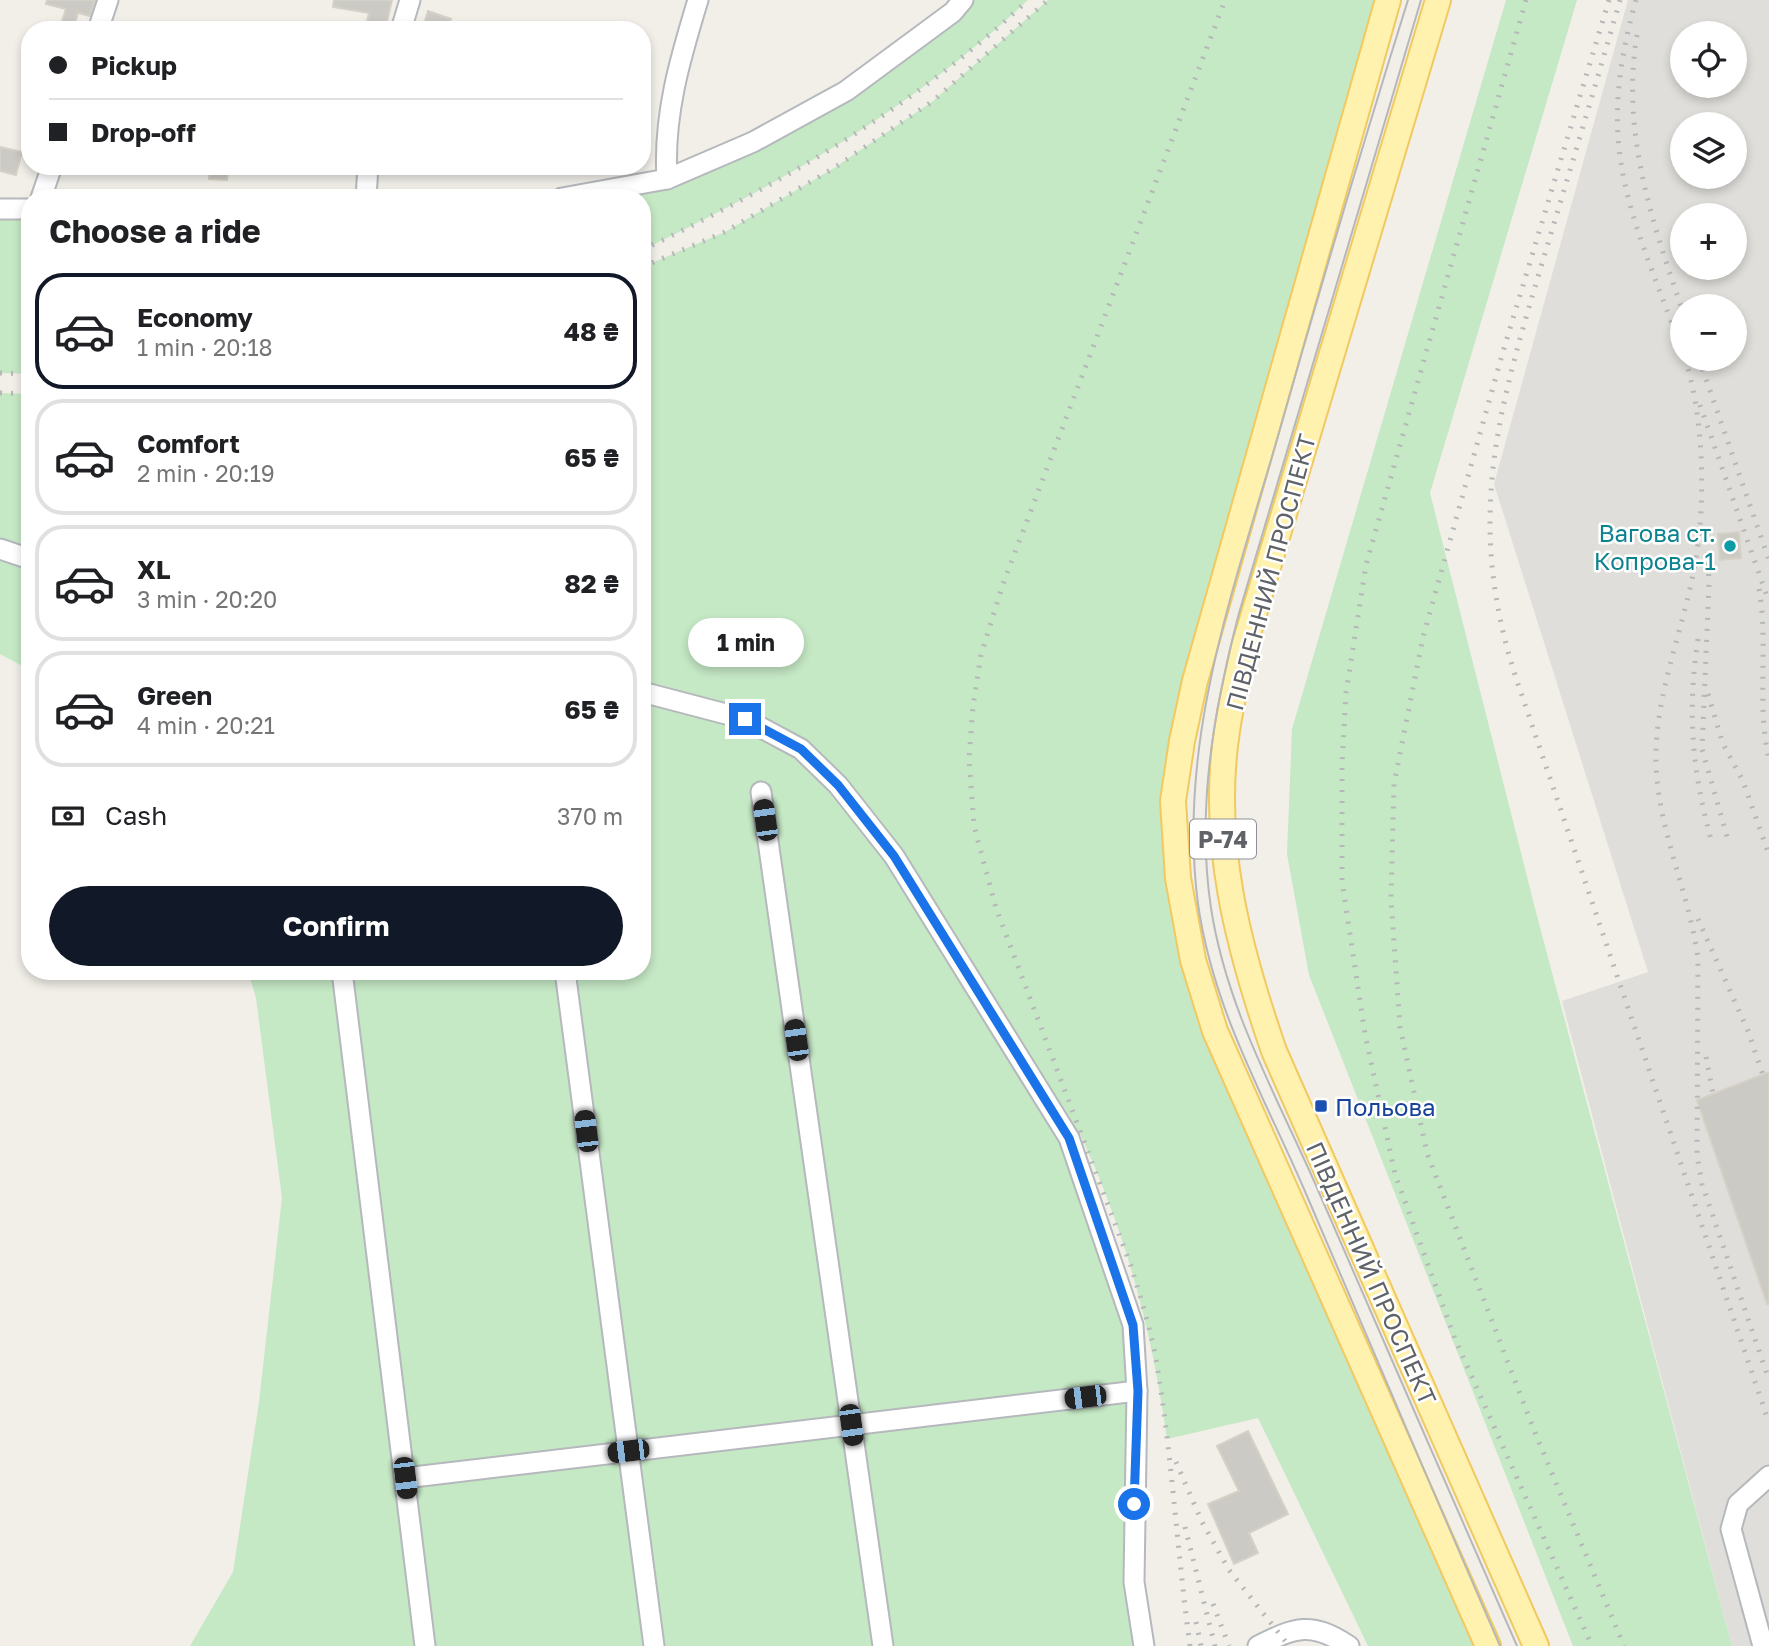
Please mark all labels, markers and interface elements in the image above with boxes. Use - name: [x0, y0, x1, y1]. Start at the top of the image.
- map controls: [1670, 21, 1747, 371]
- button: locate: [1670, 21, 1747, 98]
- text: Pickup: [91, 50, 177, 81]
- button: layers: [1670, 112, 1747, 189]
- text: Drop-off: [91, 117, 196, 148]
- button: +: [1670, 203, 1747, 280]
- text: Choose a ride: [49, 212, 261, 250]
- button: −: [1670, 294, 1747, 371]
- icon: car: [53, 300, 116, 363]
- text: Economy: [137, 302, 253, 333]
- text: 48 ₴: [564, 316, 619, 347]
- text: 1 min · 20:18: [137, 333, 273, 361]
- icon: car: [53, 426, 116, 489]
- text: Comfort: [137, 428, 240, 459]
- street label: ПІВДЕННИЙ ПРОСПЕКТ: [1219, 431, 1321, 713]
- text: 65 ₴: [564, 442, 619, 473]
- text: 2 min · 20:19: [137, 459, 275, 487]
- place label: Вагова ст. Копрова-1: [1594, 518, 1716, 575]
- marker: Вагова ст. Копрова-1: [1722, 538, 1738, 554]
- icon: car: [53, 552, 116, 615]
- text: XL: [137, 554, 171, 585]
- text: 82 ₴: [564, 568, 619, 599]
- text: 3 min · 20:20: [137, 585, 277, 613]
- callout: 1 min: [687, 618, 803, 666]
- text: 1 min: [717, 628, 775, 656]
- icon: car: [53, 678, 116, 741]
- text: Green: [137, 680, 212, 711]
- text: 65 ₴: [564, 694, 619, 725]
- route end: [729, 703, 761, 735]
- text: 4 min · 20:21: [137, 711, 275, 739]
- icon: cash: [49, 797, 87, 835]
- car: [752, 798, 779, 842]
- text: Cash: [105, 800, 167, 831]
- text: 370 m: [557, 802, 623, 830]
- road number: Р-74: [1190, 820, 1256, 859]
- button: Confirm: [49, 886, 623, 966]
- car: [783, 1018, 810, 1062]
- place label: Польова: [1335, 1092, 1436, 1121]
- marker: Польова: [1313, 1098, 1329, 1114]
- car: [574, 1109, 599, 1153]
- street label: ПІВДЕННИЙ ПРОСПЕКТ: [1301, 1137, 1443, 1409]
- car: [1063, 1384, 1108, 1410]
- car: [838, 1403, 865, 1447]
- car: [606, 1438, 651, 1464]
- car: [393, 1456, 418, 1500]
- route start: [1118, 1488, 1150, 1520]

